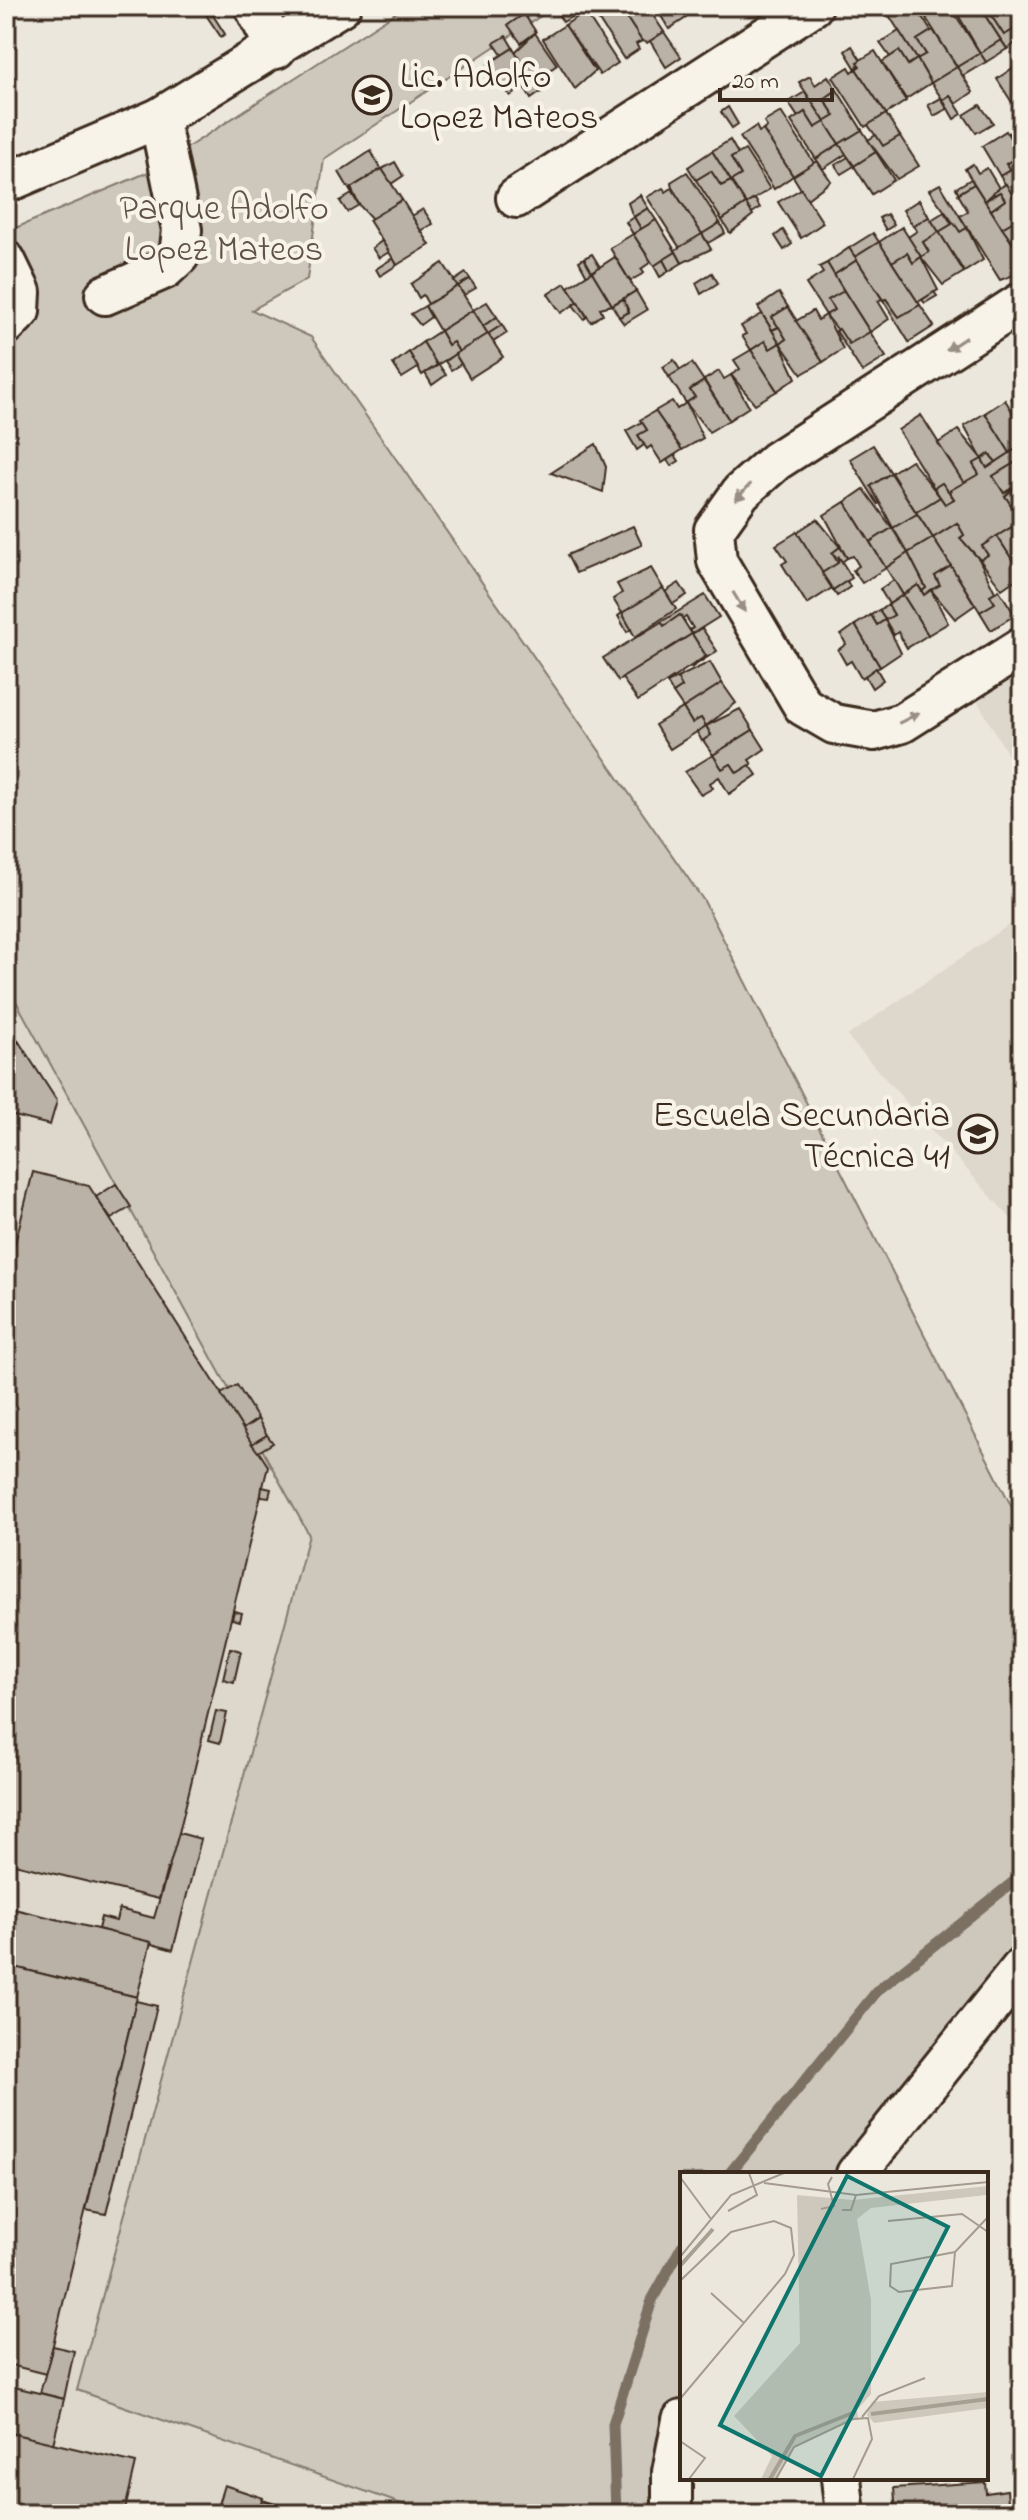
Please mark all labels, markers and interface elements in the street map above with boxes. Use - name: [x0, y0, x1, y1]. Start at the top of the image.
- place label: Lic. Adolfo Lopez Mateos: [400, 52, 598, 146]
- scale bar: [720, 52, 832, 102]
- text: 20 m: [732, 65, 779, 100]
- school or university icon: Lic. Adolfo Lopez Mateos: [351, 74, 393, 116]
- park label: Parque Adolfo Lopez Mateos: [119, 184, 329, 278]
- one-way arrow: [946, 337, 967, 352]
- one-way arrow: [735, 481, 752, 501]
- one-way arrow: [732, 591, 746, 613]
- one-way arrow: [898, 712, 921, 725]
- place label: Escuela Secundaria Técnica 41: [653, 1091, 950, 1185]
- school or university icon: Escuela Secundaria Técnica 41: [957, 1113, 999, 1155]
- inset map: [680, 2172, 988, 2480]

